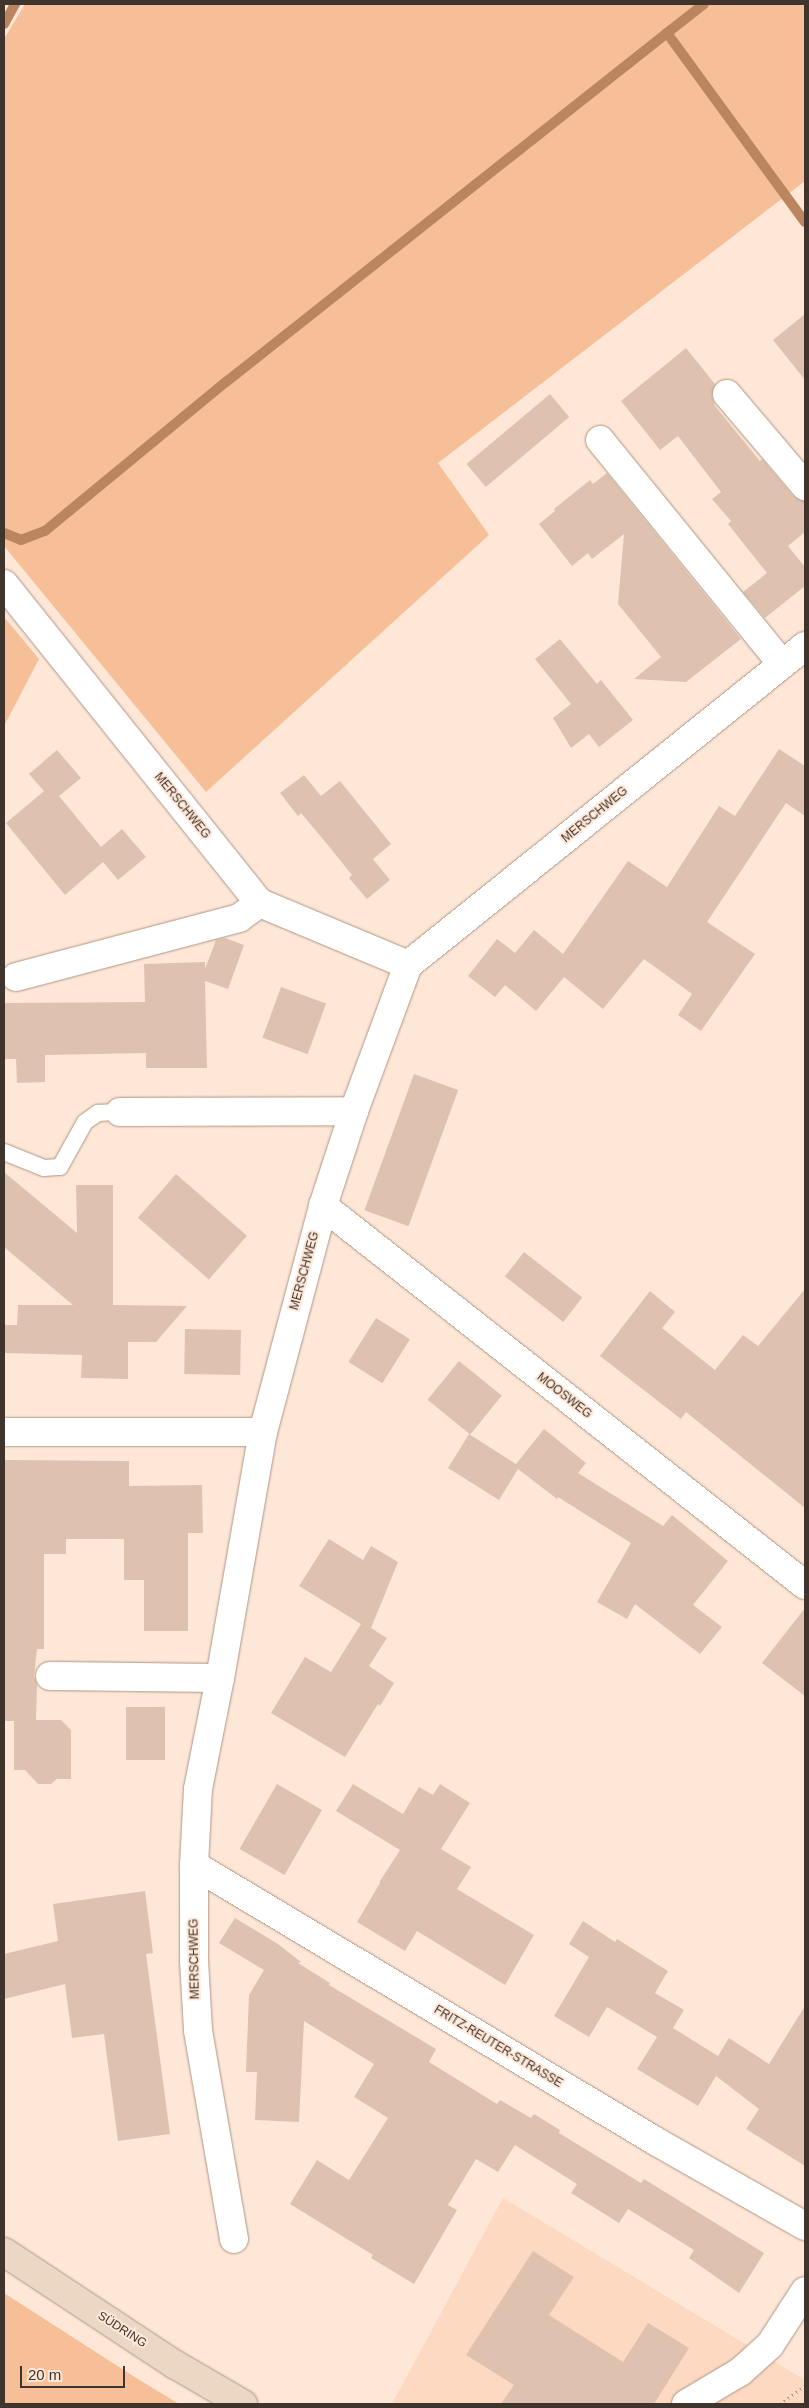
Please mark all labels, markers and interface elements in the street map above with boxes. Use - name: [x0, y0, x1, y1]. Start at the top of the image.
- street label: MERSCHWEG: [151, 770, 213, 842]
- street label: MERSCHWEG: [559, 784, 631, 846]
- street label: MERSCHWEG: [288, 1230, 322, 1312]
- street label: MOOSWEG: [534, 1370, 594, 1422]
- street label: MERSCHWEG: [187, 1919, 203, 1999]
- street label: FRITZ-REUTER-STRASSE: [431, 2003, 565, 2091]
- street label: SÜDRING: [95, 2309, 149, 2351]
- scale bar: [22, 2356, 128, 2388]
- text: 20 m: [28, 2366, 61, 2383]

